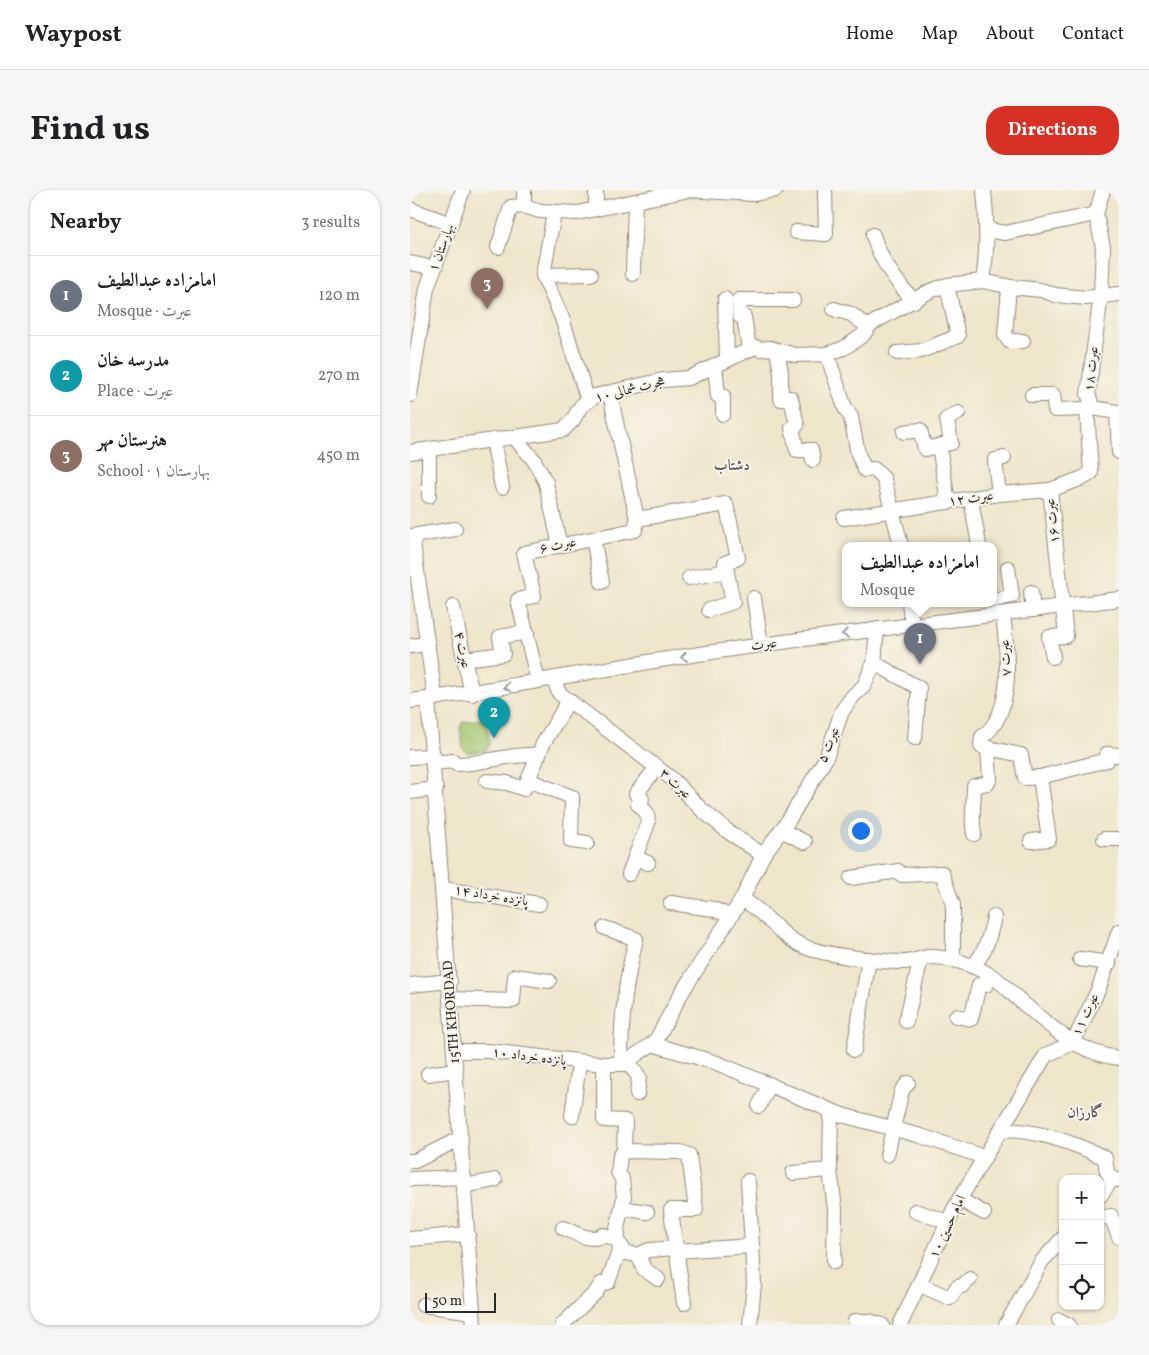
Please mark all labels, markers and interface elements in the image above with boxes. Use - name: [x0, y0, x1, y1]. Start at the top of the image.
- text: Waypost: [25, 18, 122, 52]
- text: Home: [846, 22, 894, 47]
- text: Map: [922, 22, 958, 47]
- text: About: [986, 22, 1034, 47]
- text: Contact: [1062, 22, 1124, 47]
- text: Find us: [30, 106, 150, 154]
- button: Directions: [986, 106, 1119, 155]
- text: Nearby: [50, 208, 121, 237]
- text: 3 results: [301, 212, 360, 234]
- street label: بهارستان ۱: [425, 221, 459, 275]
- text: امامزاده عبدالطیف: [97, 268, 216, 294]
- pin: 3: [471, 268, 503, 309]
- text: 1: [63, 285, 69, 307]
- text: 120 m: [318, 285, 360, 307]
- text: Mosque · عبرت: [97, 301, 192, 323]
- street label: عبرت ۱۸: [1080, 345, 1104, 393]
- text: مدرسه خان: [97, 348, 169, 374]
- text: 2: [62, 365, 70, 387]
- text: 270 m: [318, 365, 360, 387]
- street label: هجرت شمالی ۱۰: [593, 372, 667, 408]
- text: Place · عبرت: [97, 381, 173, 403]
- text: هنرستان مهر: [97, 428, 167, 454]
- text: 3: [62, 445, 70, 467]
- text: 450 m: [317, 445, 360, 467]
- district label: دشتاب: [714, 456, 750, 477]
- text: School · بهارستان ۱: [97, 461, 210, 483]
- street label: عبرت ۱۲: [947, 486, 995, 512]
- street label: عبرت ۱۶: [1041, 497, 1065, 545]
- street label: عبرت ۶: [538, 533, 578, 559]
- popup: [842, 542, 997, 607]
- text: امامزاده عبدالطیف: [860, 550, 979, 576]
- text: Mosque: [860, 580, 915, 602]
- pin: 1: [904, 623, 936, 664]
- one-way arrow: [841, 628, 849, 638]
- street label: عبرت ۴: [449, 630, 475, 670]
- street label: عبرت: [750, 634, 778, 656]
- street label: عبرت ۷: [996, 639, 1016, 677]
- one-way arrow: [680, 651, 688, 661]
- one-way arrow: [502, 682, 511, 692]
- pin: 2: [478, 697, 510, 738]
- street label: عبرت ۵: [813, 724, 845, 766]
- street label: عبرت ۳: [655, 764, 695, 804]
- your location: [848, 818, 874, 844]
- street label: پانزده خرداد ۱۴: [453, 881, 531, 911]
- street label: 15TH KHORDAD: [439, 960, 465, 1064]
- street label: عبرت ۱۱: [1068, 990, 1104, 1040]
- street label: پانزده خرداد ۱۰: [491, 1043, 569, 1071]
- district label: گارزان: [1067, 1102, 1103, 1124]
- map controls: [1059, 1175, 1104, 1310]
- button: +: [1059, 1175, 1104, 1220]
- street label: امام حسین ۱۰: [925, 1192, 973, 1263]
- button: −: [1059, 1220, 1104, 1265]
- button: locate: [1059, 1265, 1104, 1310]
- scale bar: [425, 1290, 496, 1313]
- text: 50 m: [432, 1292, 462, 1311]

